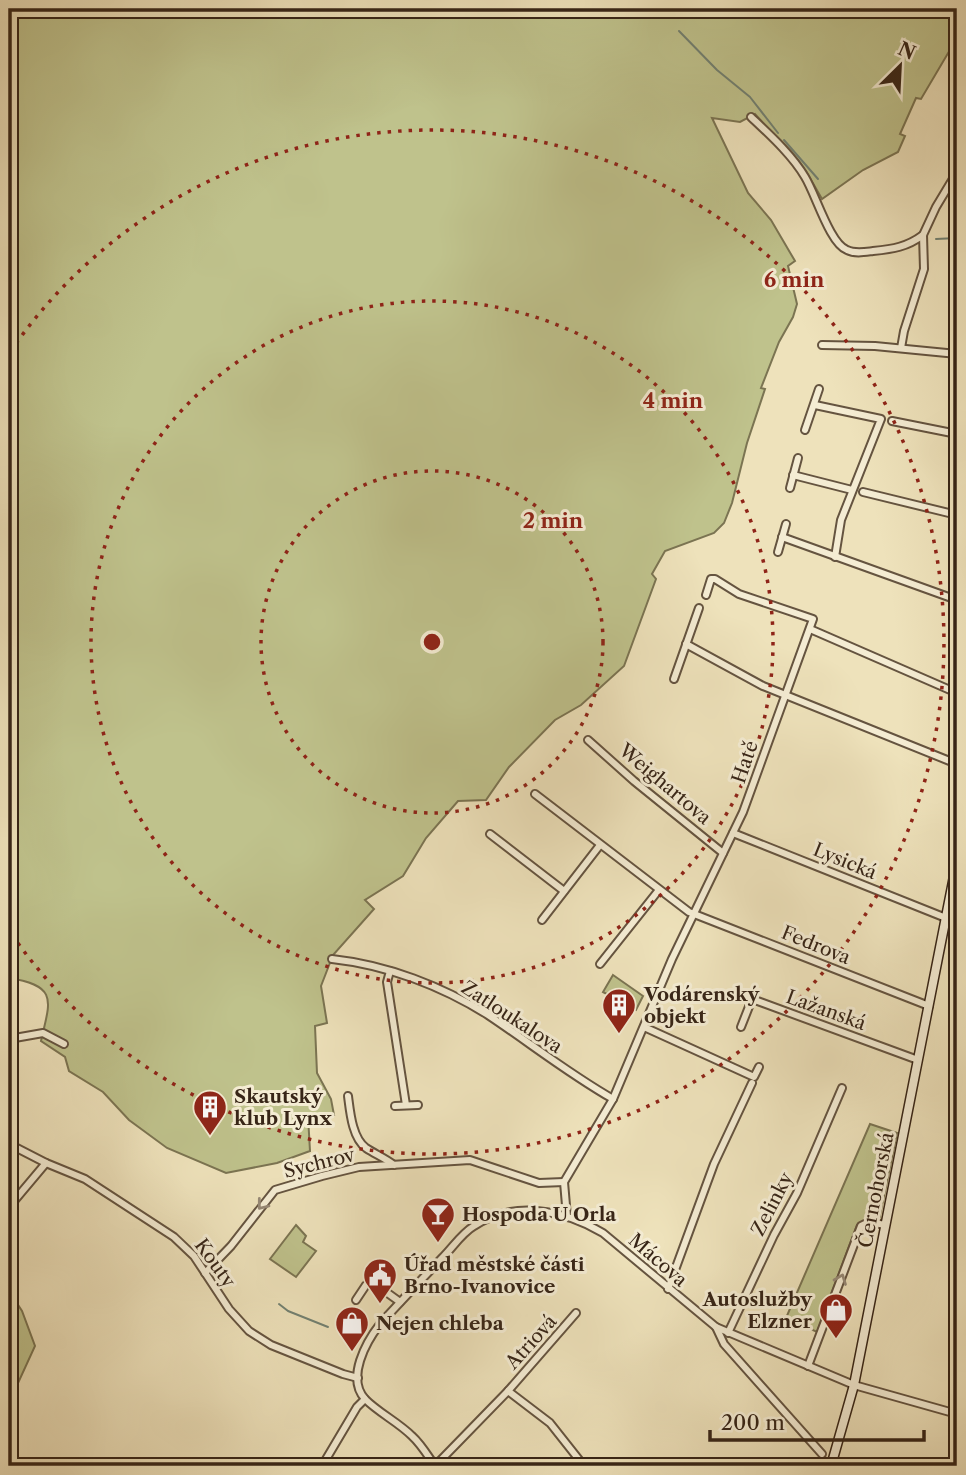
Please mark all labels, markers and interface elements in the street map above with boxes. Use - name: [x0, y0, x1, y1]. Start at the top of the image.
- north arrow: [864, 32, 934, 102]
- text: N: [894, 37, 919, 65]
- text: 6 min: [764, 267, 825, 292]
- text: 4 min: [643, 388, 704, 413]
- text: 2 min: [523, 508, 584, 533]
- centre of rings: [420, 630, 444, 654]
- street label: Weighartova: [614, 738, 716, 829]
- street label: Hatě: [727, 738, 763, 786]
- street label: Lysická: [810, 838, 880, 884]
- street label: Fedrova: [778, 921, 854, 969]
- street label: Zatloukalova: [457, 976, 567, 1058]
- place label: Vodárenský objekt: [643, 983, 760, 1028]
- street label: Lažanská: [783, 985, 869, 1035]
- building icon: Vodárenský objekt: [600, 986, 638, 1035]
- place label: Skautský klub Lynx: [234, 1085, 333, 1130]
- building icon: Skautský klub Lynx: [191, 1088, 229, 1137]
- street label: Černohorská: [853, 1130, 898, 1250]
- street label: Sychrov: [281, 1143, 358, 1183]
- street label: Zelinky: [746, 1168, 798, 1240]
- bar icon: Hospoda U Orla: [419, 1195, 457, 1244]
- one-way arrow: [258, 1197, 271, 1209]
- place label: Hospoda U Orla: [462, 1203, 617, 1226]
- street label: Mácova: [624, 1228, 692, 1292]
- street label: Kouty: [190, 1234, 241, 1292]
- place label: Úřad městské části Brno-Ivanovice: [404, 1253, 585, 1298]
- public building icon: Úřad městské části Brno-Ivanovice: [361, 1256, 399, 1305]
- one-way arrow: [833, 1274, 847, 1286]
- place label: Autoslužby Elzner: [702, 1288, 813, 1333]
- shop icon: Autoslužby Elzner: [817, 1291, 855, 1340]
- shop icon: Nejen chleba: [333, 1304, 371, 1353]
- street label: Atriová: [500, 1310, 561, 1375]
- place label: Nejen chleba: [376, 1312, 505, 1335]
- scale bar: [710, 1398, 924, 1442]
- text: 200 m: [721, 1410, 785, 1435]

